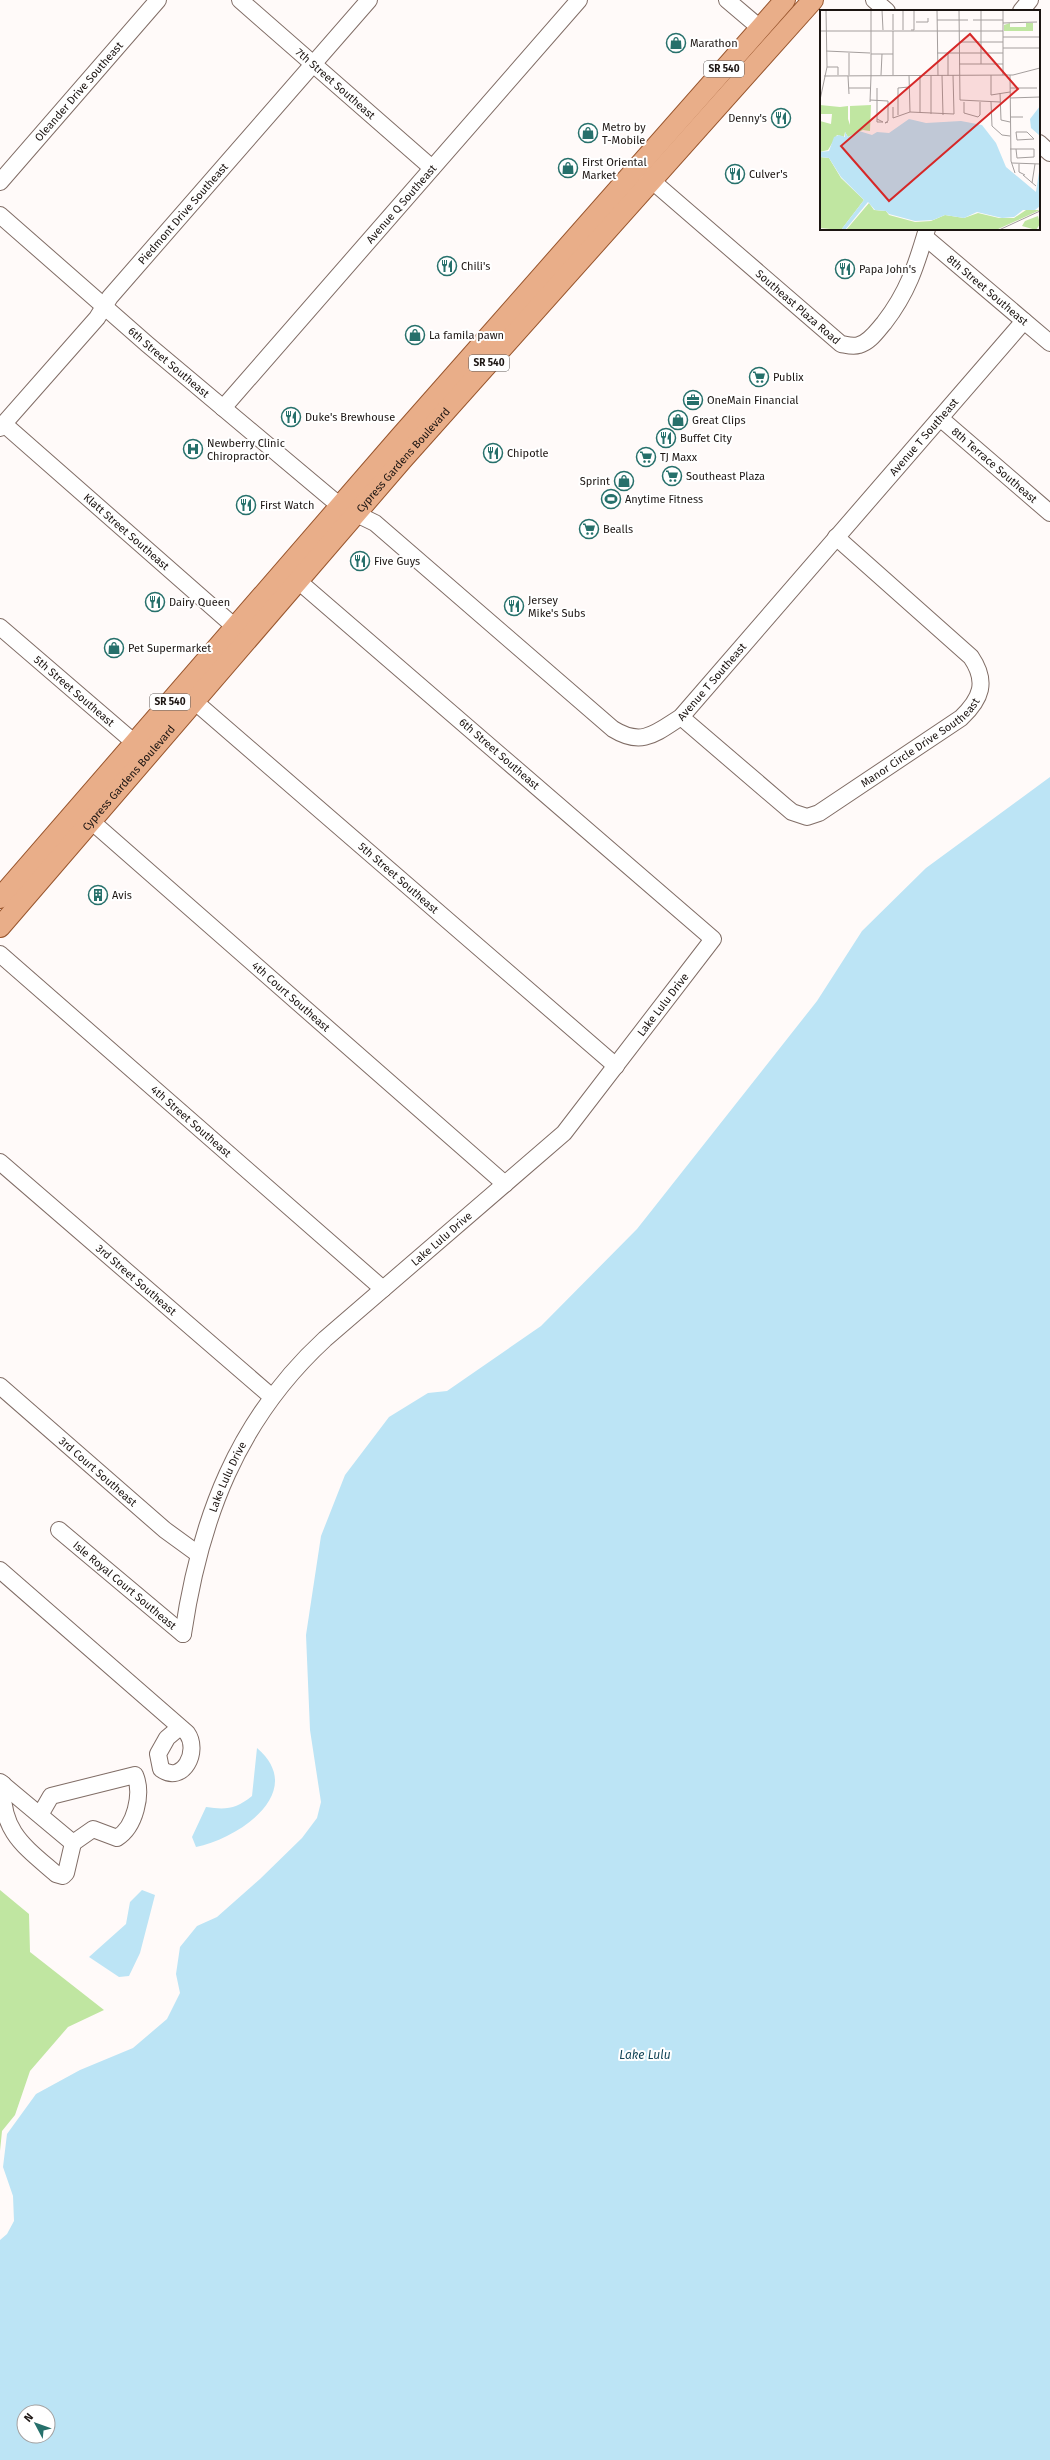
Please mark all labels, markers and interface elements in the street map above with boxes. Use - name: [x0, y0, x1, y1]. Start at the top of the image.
- inset map: [820, 10, 1040, 230]
- shop icon: Marathon: [665, 32, 687, 54]
- place label: Marathon: [690, 37, 738, 50]
- street label: Oleander Drive Southeast: [32, 39, 125, 144]
- street label: 7th Street Southeast: [293, 45, 378, 122]
- road number: SR 540: [704, 61, 744, 77]
- restaurant icon: Denny's: [770, 107, 792, 129]
- place label: Denny's: [728, 112, 767, 125]
- place label: Metro by T-Mobile: [602, 121, 646, 147]
- shop icon: Metro by T-Mobile: [577, 122, 599, 144]
- place label: First Oriental Market: [582, 156, 647, 182]
- shop icon: First Oriental Market: [557, 157, 579, 179]
- street label: Piedmont Drive Southeast: [135, 160, 230, 267]
- street label: Avenue Q Southeast: [363, 162, 439, 246]
- restaurant icon: Culver's: [724, 163, 746, 185]
- place label: Culver's: [749, 168, 788, 181]
- street label: 8th Street Southeast: [944, 252, 1031, 328]
- restaurant icon: Chili's: [436, 255, 458, 277]
- restaurant icon: Papa John's: [834, 258, 856, 280]
- place label: Chili's: [461, 260, 490, 273]
- place label: Papa John's: [859, 263, 916, 276]
- street label: Southeast Plaza Road: [753, 267, 843, 347]
- street label: 6th Street Southeast: [126, 324, 212, 400]
- shop icon: La famila pawn: [404, 324, 426, 346]
- place label: La famila pawn: [429, 329, 504, 342]
- road number: SR 540: [469, 355, 509, 371]
- supermarket icon: Publix: [748, 366, 770, 388]
- place label: Publix: [773, 371, 804, 384]
- office icon: OneMain Financial: [682, 389, 704, 411]
- place label: OneMain Financial: [707, 394, 799, 407]
- street label: Avenue T Southeast: [887, 395, 961, 478]
- street label: Cypress Gardens Boulevard: [354, 405, 452, 515]
- restaurant icon: Duke's Brewhouse: [280, 406, 302, 428]
- shop icon: Great Clips: [667, 409, 689, 431]
- place label: Duke's Brewhouse: [305, 411, 395, 424]
- place label: Great Clips: [692, 414, 746, 427]
- street label: 8th Terrace Southeast: [949, 425, 1040, 506]
- restaurant icon: Buffet City: [655, 427, 677, 449]
- place label: Buffet City: [680, 432, 732, 445]
- place label: Newberry Clinic Chiropractor: [207, 437, 285, 463]
- hospital icon: Newberry Clinic Chiropractor: [182, 438, 204, 460]
- restaurant icon: Chipotle: [482, 442, 504, 464]
- supermarket icon: TJ Maxx: [635, 446, 657, 468]
- place label: Chipotle: [507, 447, 549, 460]
- place label: TJ Maxx: [660, 451, 698, 464]
- supermarket icon: Southeast Plaza: [661, 465, 683, 487]
- shop icon: Sprint: [613, 470, 635, 492]
- place label: Southeast Plaza: [686, 470, 765, 483]
- place label: Sprint: [580, 475, 610, 488]
- sports icon: Anytime Fitness: [600, 488, 622, 510]
- street label: Klatt Street Southeast: [81, 491, 172, 573]
- place label: Anytime Fitness: [625, 493, 703, 506]
- restaurant icon: First Watch: [235, 494, 257, 516]
- place label: First Watch: [260, 499, 314, 512]
- supermarket icon: Bealls: [578, 518, 600, 540]
- place label: Bealls: [603, 523, 633, 536]
- restaurant icon: Five Guys: [349, 550, 371, 572]
- place label: Five Guys: [374, 555, 420, 568]
- restaurant icon: Dairy Queen: [144, 591, 166, 613]
- place label: Jersey Mike's Subs: [528, 594, 586, 620]
- restaurant icon: Jersey Mike's Subs: [503, 595, 525, 617]
- place label: Dairy Queen: [169, 596, 230, 609]
- shop icon: Pet Supermarket: [103, 637, 125, 659]
- street label: Avenue T Southeast: [675, 640, 749, 723]
- place label: Pet Supermarket: [128, 642, 211, 655]
- street label: 5th Street Southeast: [31, 653, 117, 729]
- road number: SR 540: [150, 694, 190, 710]
- street label: Manor Circle Drive Southeast: [858, 696, 982, 790]
- street label: 6th Street Southeast: [456, 716, 542, 792]
- street label: Cypress Gardens Boulevard: [80, 722, 178, 833]
- street label: 5th Street Southeast: [356, 840, 441, 916]
- building icon: Avis: [87, 884, 109, 906]
- place label: Avis: [112, 889, 132, 902]
- street label: 4th Court Southeast: [249, 959, 333, 1034]
- street label: Lake Lulu Drive: [634, 970, 691, 1038]
- street label: 4th Street Southeast: [148, 1083, 234, 1160]
- street label: Lake Lulu Drive: [408, 1209, 474, 1268]
- street label: 3rd Street Southeast: [93, 1241, 179, 1318]
- street label: 3rd Court Southeast: [56, 1434, 140, 1509]
- street label: Lake Lulu Drive: [206, 1439, 249, 1514]
- street label: Isle Royal Court Southeast: [71, 1538, 179, 1632]
- water label: Lake Lulu: [619, 2048, 671, 2062]
- north arrow: [16, 2404, 56, 2444]
- text: N: [22, 2411, 36, 2425]

